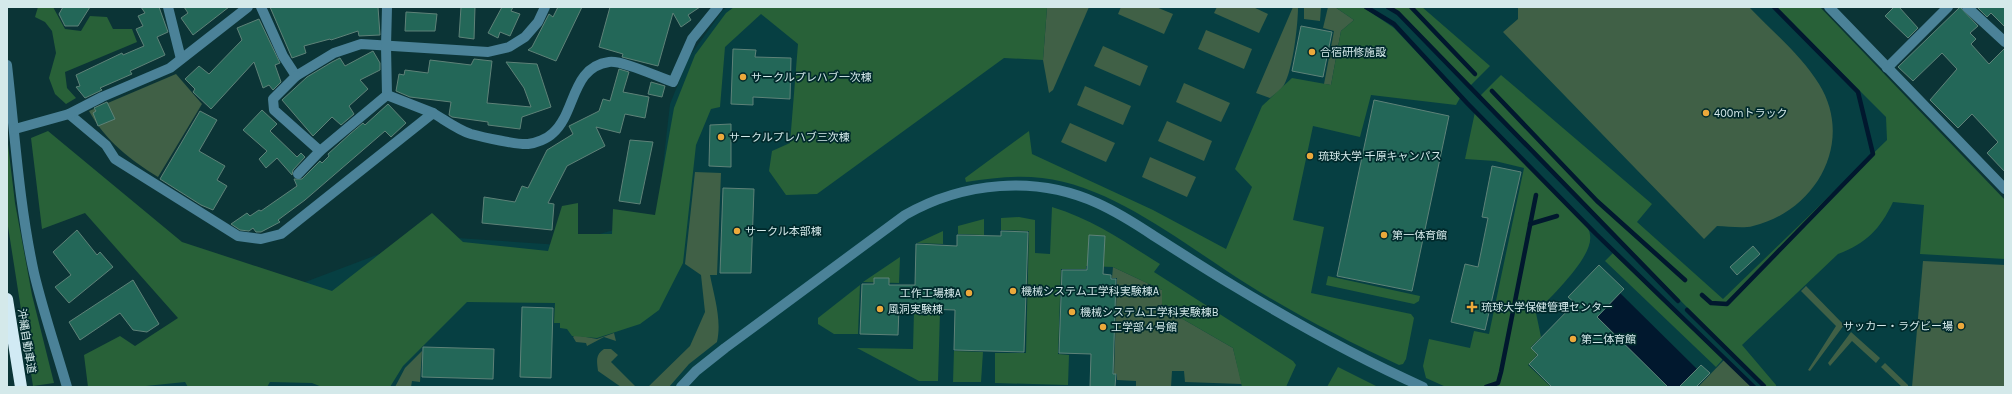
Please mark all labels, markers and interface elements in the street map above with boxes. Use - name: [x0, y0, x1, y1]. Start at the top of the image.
- place label: 合宿研修施設: [1320, 46, 1386, 59]
- marker: 合宿研修施設: [1307, 47, 1317, 57]
- place label: サークルプレハブ一次棟: [751, 71, 872, 84]
- marker: サークルプレハブ一次棟: [738, 72, 748, 82]
- place label: 400mトラック: [1714, 107, 1788, 120]
- marker: 400mトラック: [1701, 108, 1711, 118]
- place label: サークルプレハブ三次棟: [729, 131, 850, 144]
- marker: サークルプレハブ三次棟: [716, 132, 726, 142]
- place label: 琉球大学 千原キャンパス: [1318, 150, 1442, 163]
- marker: 琉球大学 千原キャンパス: [1305, 151, 1315, 161]
- place label: サークル本部棟: [745, 225, 822, 238]
- marker: サークル本部棟: [732, 226, 742, 236]
- place label: 第一体育館: [1392, 229, 1447, 242]
- marker: 第一体育館: [1379, 230, 1389, 240]
- place label: 機械システム工学科実験棟A: [1021, 285, 1160, 298]
- marker: 機械システム工学科実験棟A: [1008, 286, 1018, 296]
- place label: 工作工場棟A: [900, 287, 962, 300]
- marker: 工作工場棟A: [964, 288, 974, 298]
- marker: 琉球大学保健管理センター: [1466, 301, 1478, 313]
- place label: 琉球大学保健管理センター: [1481, 301, 1613, 314]
- place label: 風洞実験棟: [888, 303, 943, 316]
- marker: 風洞実験棟: [875, 304, 885, 314]
- place label: 機械システム工学科実験棟B: [1080, 306, 1219, 319]
- street label: 沖縄自動車道: [15, 307, 38, 375]
- marker: 機械システム工学科実験棟B: [1067, 307, 1077, 317]
- place label: サッカー・ラグビー場: [1843, 320, 1953, 333]
- place label: 工学部４号館: [1111, 321, 1177, 334]
- marker: サッカー・ラグビー場: [1956, 321, 1966, 331]
- marker: 工学部４号館: [1098, 322, 1108, 332]
- place label: 第二体育館: [1581, 333, 1636, 346]
- marker: 第二体育館: [1568, 334, 1578, 344]

